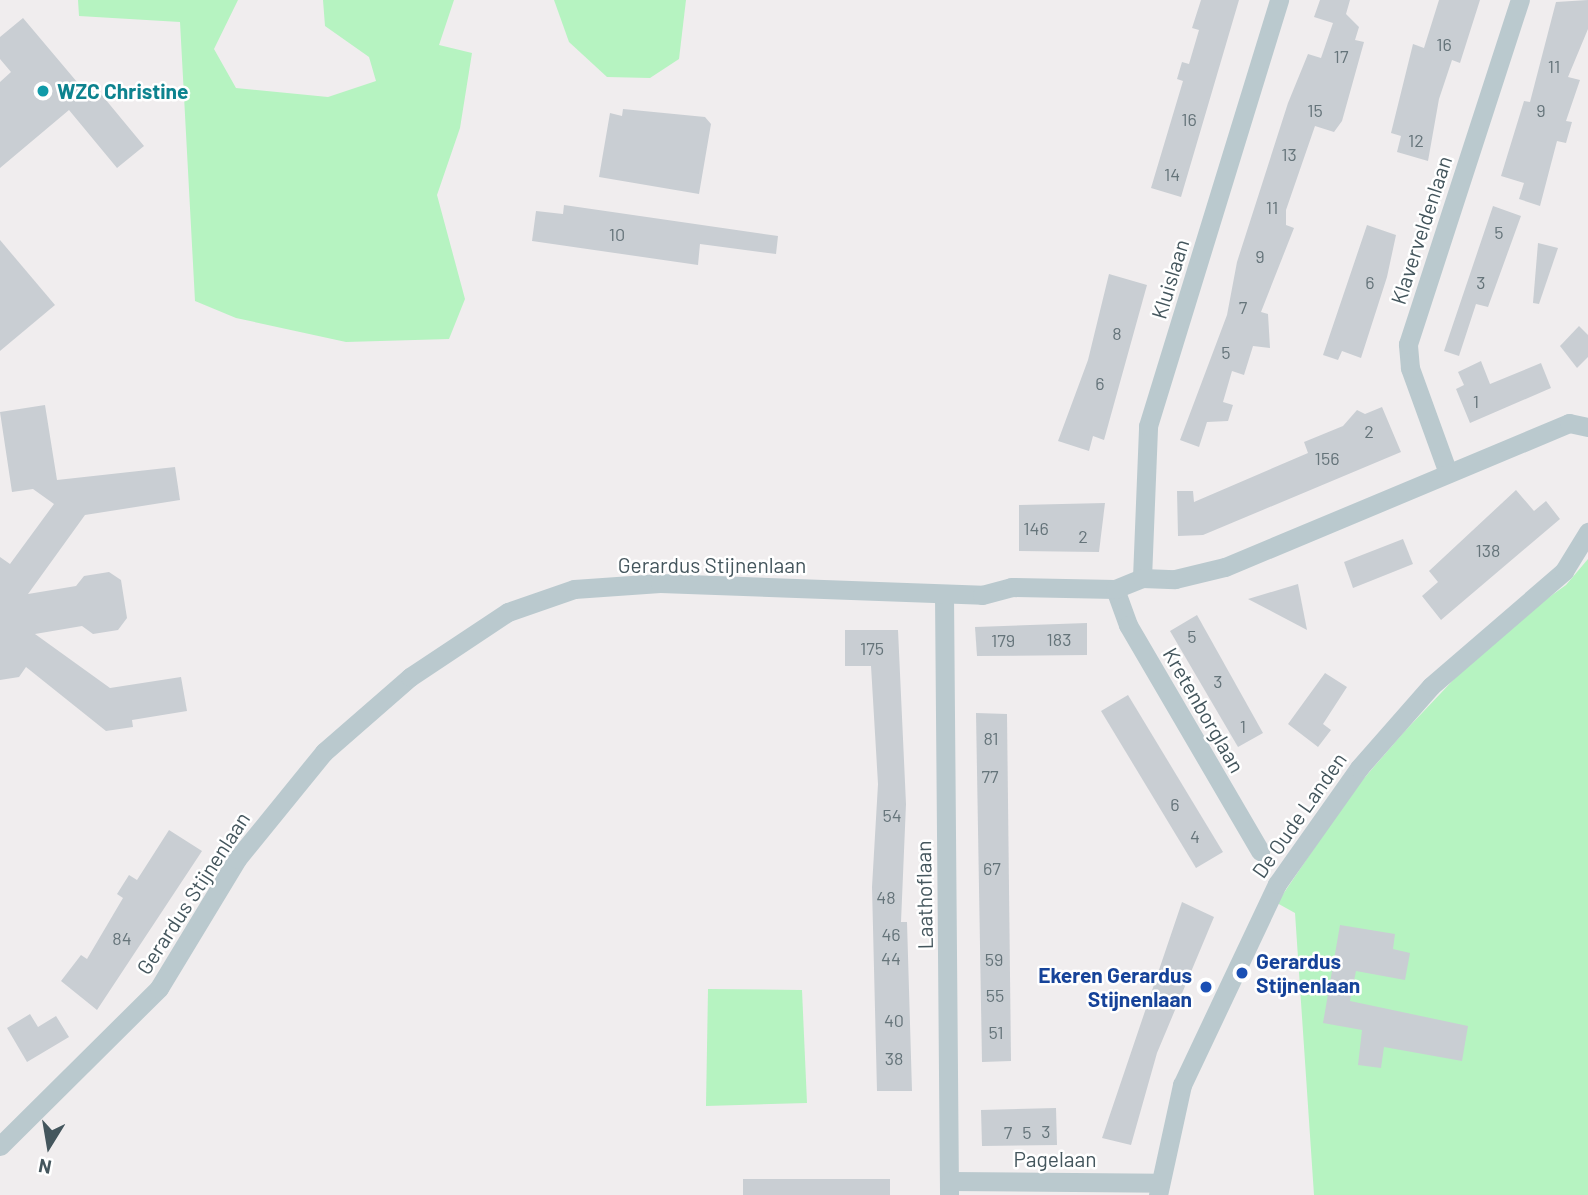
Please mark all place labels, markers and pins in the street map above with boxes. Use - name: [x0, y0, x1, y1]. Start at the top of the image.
- place label: WZC Christine: [57, 78, 188, 104]
- marker: WZC Christine: [35, 83, 51, 99]
- place label: Gerardus Stijnenlaan: [1256, 948, 1360, 998]
- place label: Ekeren Gerardus Stijnenlaan: [1038, 962, 1192, 1012]
- marker: Gerardus Stijnenlaan: [1234, 965, 1250, 981]
- marker: Ekeren Gerardus Stijnenlaan: [1198, 979, 1214, 995]

